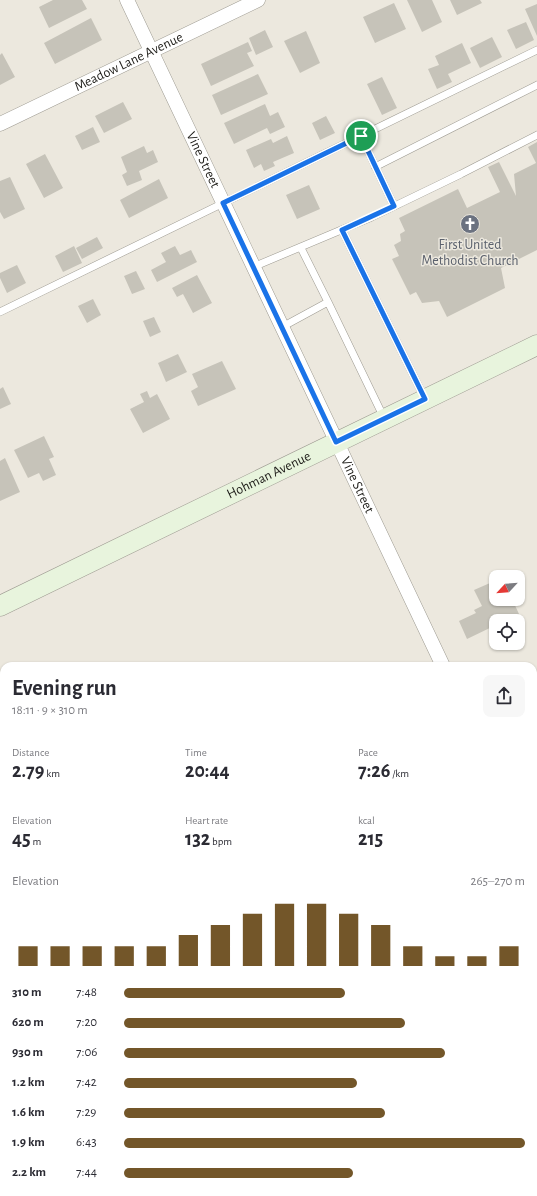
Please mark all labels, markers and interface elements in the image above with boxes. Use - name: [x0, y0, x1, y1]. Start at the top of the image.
- street label: Meadow Lane Avenue: [72, 30, 185, 94]
- pin: [344, 119, 378, 153]
- icon: arrive: [350, 125, 372, 147]
- street label: Vine Street: [184, 130, 222, 191]
- church icon: First United Methodist Church: [459, 213, 481, 235]
- place label: First United Methodist Church: [421, 238, 519, 268]
- street label: Hohman Avenue: [225, 449, 313, 502]
- street label: Vine Street: [338, 455, 377, 516]
- north arrow: [489, 570, 525, 606]
- map controls: [489, 570, 525, 650]
- button: locate: [489, 614, 525, 650]
- button: share: [483, 675, 525, 717]
- text: Evening run: [12, 677, 117, 699]
- text: 18:11 · 9 × 310 m: [12, 704, 88, 717]
- text: Distance: [12, 747, 49, 758]
- text: Time: [185, 747, 207, 758]
- text: Pace: [358, 747, 378, 758]
- text: 2.79: [12, 761, 44, 781]
- text: 20:44: [185, 761, 230, 781]
- text: 7:26: [358, 761, 390, 781]
- text: km: [44, 768, 60, 779]
- text: /km: [390, 768, 409, 779]
- text: Elevation: [12, 815, 52, 826]
- text: Heart rate: [185, 815, 228, 826]
- text: kcal: [358, 815, 375, 826]
- text: 45: [12, 829, 31, 849]
- text: 132: [185, 829, 210, 849]
- text: 215: [358, 829, 383, 849]
- text: m: [31, 836, 41, 847]
- text: bpm: [210, 836, 232, 847]
- text: Elevation: [12, 875, 59, 888]
- text: 265–270 m: [471, 875, 525, 888]
- text: 310 m: [12, 986, 42, 999]
- text: 7:48: [76, 986, 97, 999]
- text: 620 m: [12, 1016, 44, 1029]
- text: 7:20: [76, 1016, 97, 1029]
- text: 930 m: [12, 1046, 43, 1059]
- text: 7:06: [76, 1046, 97, 1059]
- text: 1.2 km: [12, 1076, 45, 1089]
- text: 7:42: [76, 1076, 97, 1089]
- text: 1.6 km: [12, 1106, 45, 1119]
- text: 7:29: [76, 1106, 96, 1119]
- text: 1.9 km: [12, 1136, 45, 1149]
- text: 6:43: [76, 1136, 97, 1149]
- text: 2.2 km: [12, 1166, 46, 1179]
- text: 7:44: [76, 1166, 97, 1179]

